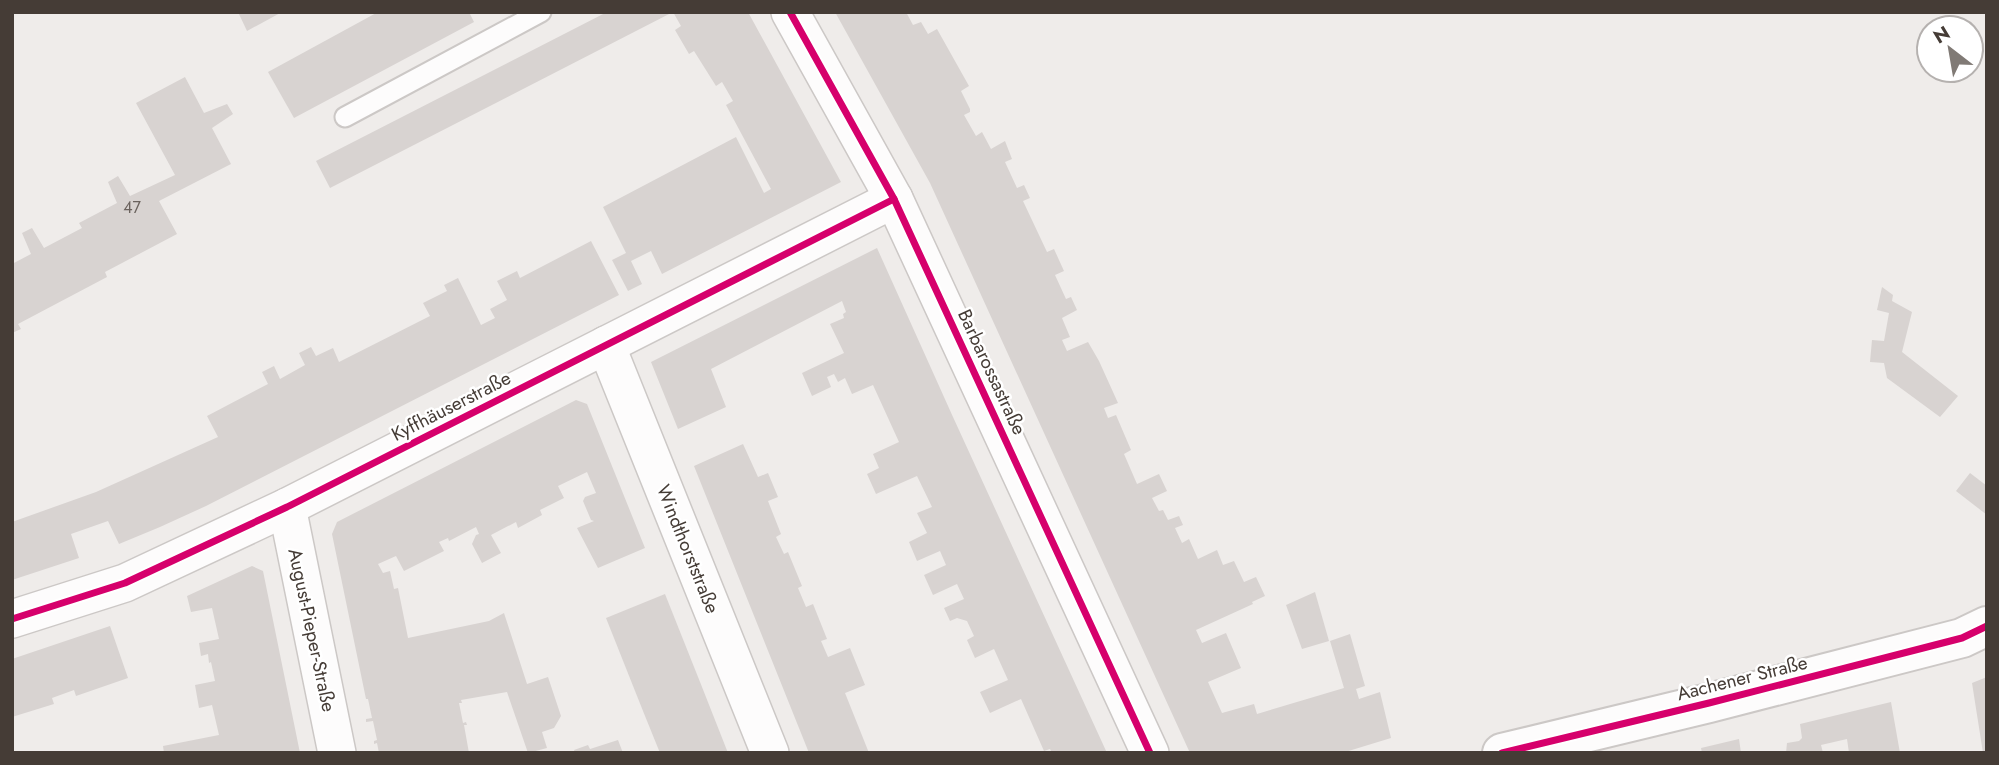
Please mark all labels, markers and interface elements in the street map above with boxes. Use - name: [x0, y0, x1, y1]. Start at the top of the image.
- north arrow: [1915, 14, 1985, 84]
- text: N: [1928, 19, 1955, 50]
- house number: 47: [123, 196, 141, 219]
- street label: Barbarossastraße: [951, 305, 1033, 439]
- street label: Kyffhäuserstraße: [387, 364, 515, 448]
- street label: Windthorststraße: [650, 481, 726, 618]
- street label: August-Pieper-Straße: [281, 546, 343, 714]
- street label: Aachener Straße: [1674, 649, 1810, 707]

